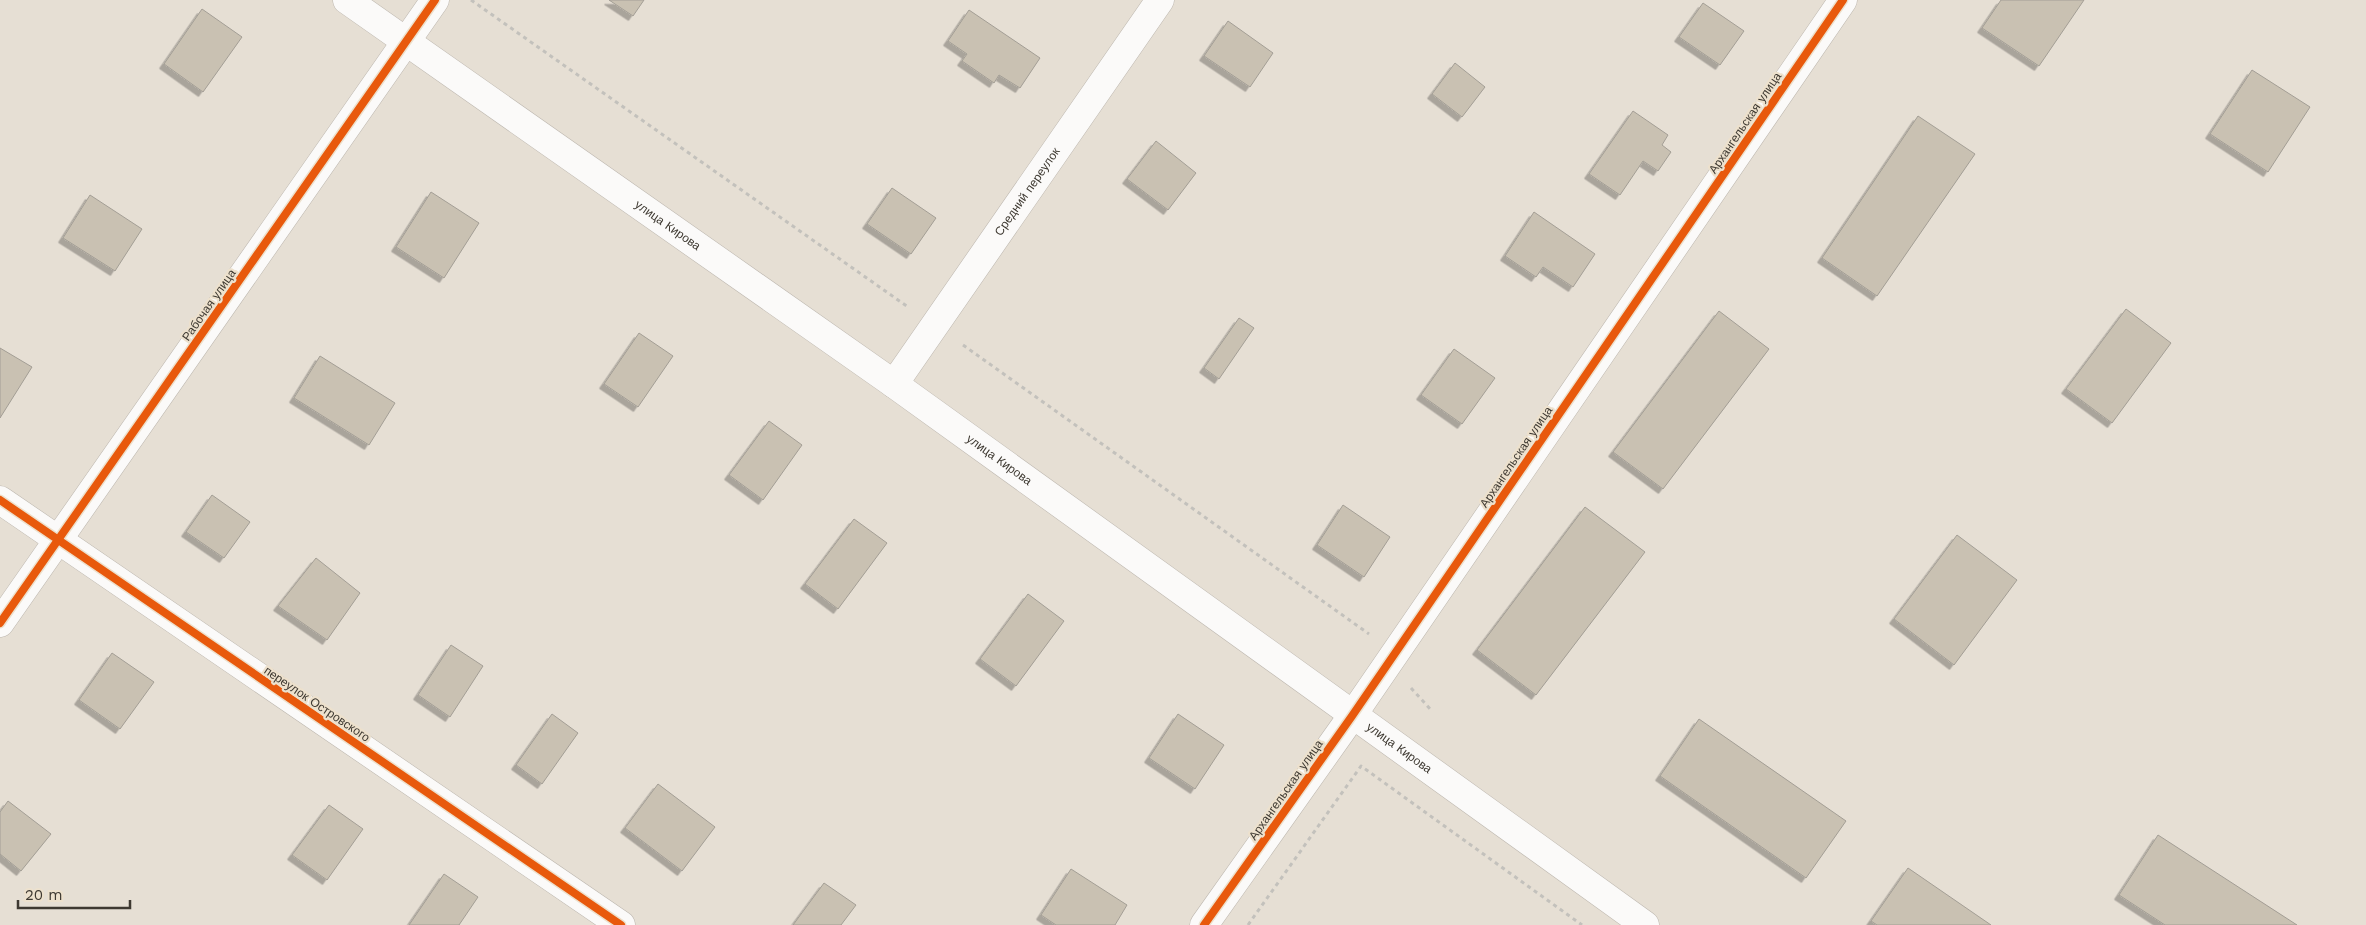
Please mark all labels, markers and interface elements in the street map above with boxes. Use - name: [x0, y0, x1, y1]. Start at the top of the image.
- street label: Архангельская улица: [1706, 69, 1784, 176]
- street label: Средний переулок: [992, 144, 1063, 238]
- street label: улица Кирова: [632, 197, 704, 253]
- street label: Рабочая улица: [179, 266, 239, 343]
- street label: Архангельская улица: [1477, 403, 1555, 510]
- street label: улица Кирова: [964, 432, 1035, 488]
- street label: переулок Островского: [261, 663, 373, 745]
- street label: улица Кирова: [1364, 720, 1435, 776]
- street label: Архангельская улица: [1246, 737, 1326, 843]
- scale bar: [18, 878, 130, 910]
- text: 20 m: [25, 886, 63, 904]

